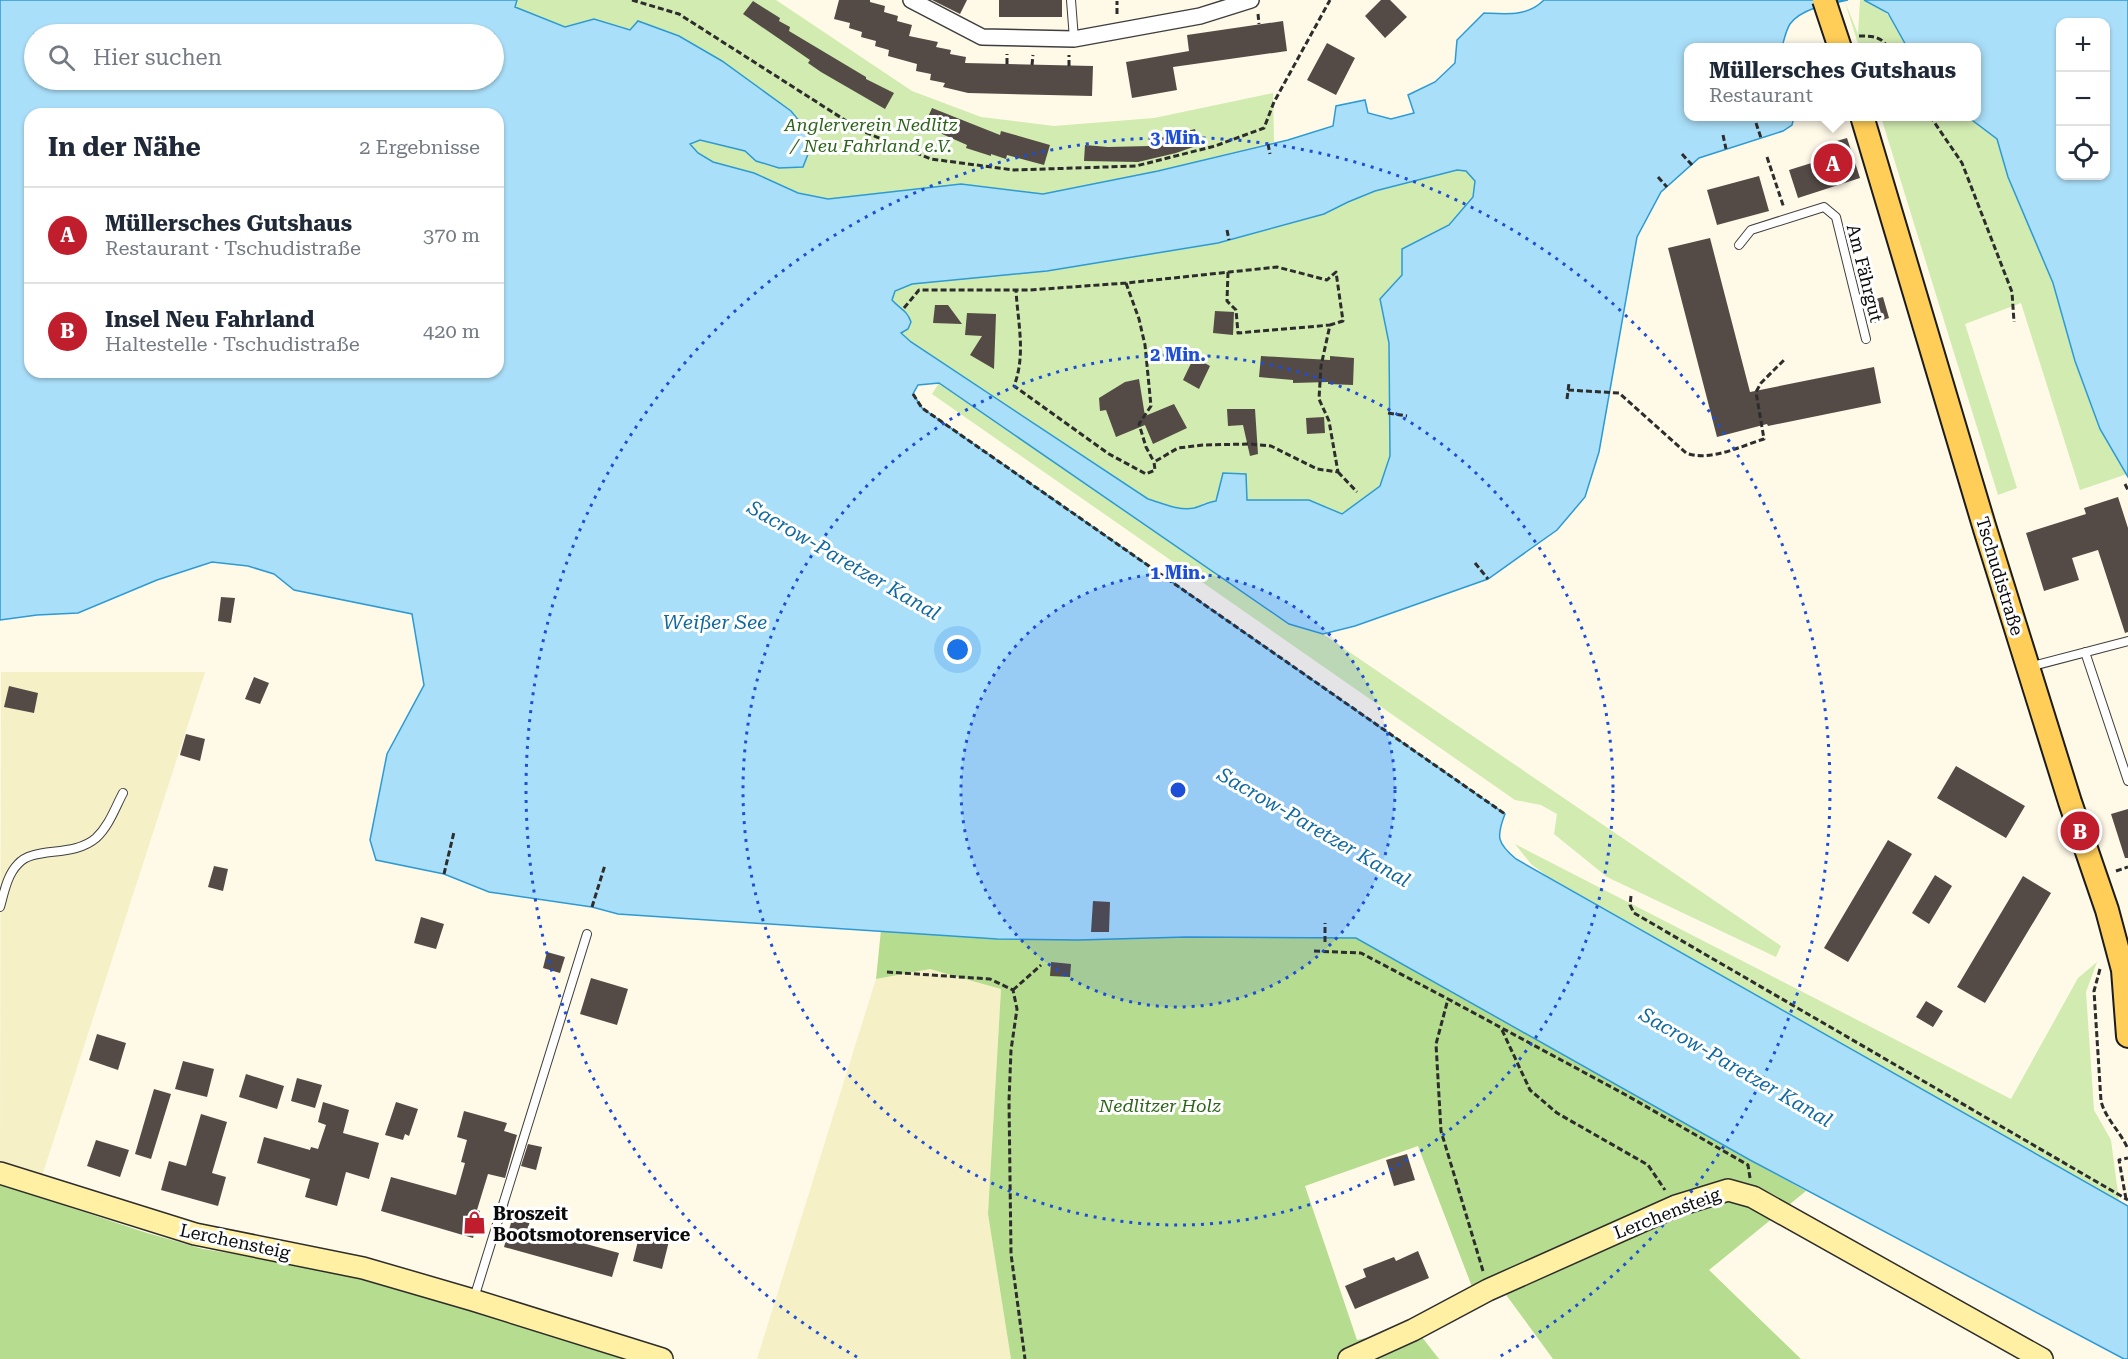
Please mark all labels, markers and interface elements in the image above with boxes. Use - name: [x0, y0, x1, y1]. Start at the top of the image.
- map controls: [2056, 18, 2110, 180]
- button: +: [2056, 18, 2110, 72]
- search box: [24, 24, 504, 90]
- icon: search: [45, 41, 78, 74]
- popup: [1684, 43, 1981, 121]
- text: Hier suchen: [93, 45, 222, 70]
- text: Müllersches Gutshaus: [1709, 58, 1956, 83]
- button: −: [2056, 72, 2110, 126]
- text: Restaurant: [1709, 83, 1813, 107]
- park label: Anglerverein Nedlitz / Neu Fahrland e.V.: [784, 114, 958, 156]
- button: locate: [2056, 126, 2110, 180]
- text: 3 Min.: [1150, 127, 1206, 148]
- text: In der Nähe: [48, 132, 201, 162]
- text: 2 Ergebnisse: [359, 135, 480, 159]
- pin: A: [1814, 140, 1852, 186]
- text: Müllersches Gutshaus: [105, 211, 352, 236]
- street label: Am Fährgut: [1843, 222, 1887, 324]
- text: A: [60, 223, 75, 247]
- text: 370 m: [423, 223, 480, 247]
- text: Restaurant · Tschudistraße: [105, 236, 361, 260]
- text: Insel Neu Fahrland: [105, 307, 315, 332]
- text: B: [60, 319, 75, 343]
- text: 420 m: [423, 319, 480, 343]
- text: Haltestelle · Tschudistraße: [105, 332, 360, 356]
- text: 2 Min.: [1150, 344, 1206, 365]
- water label: Sacrow-Paretzer Kanal: [743, 495, 945, 625]
- street label: Tschudistraße: [1972, 514, 2028, 638]
- text: 1 Min.: [1150, 562, 1206, 583]
- water label: Weißer See: [663, 610, 767, 634]
- your location: [943, 635, 972, 664]
- water label: Sacrow-Paretzer Kanal: [1213, 762, 1415, 892]
- centre of rings: [1168, 780, 1188, 800]
- pin: B: [2060, 808, 2100, 854]
- water label: Sacrow-Paretzer Kanal: [1635, 1002, 1837, 1132]
- park label: Nedlitzer Holz: [1098, 1095, 1221, 1116]
- street label: Lerchensteig: [1611, 1183, 1724, 1243]
- place label: Broszeit Bootsmotorenservice: [493, 1203, 691, 1245]
- shop icon: Broszeit Bootsmotorenservice: [462, 1210, 488, 1236]
- street label: Lerchensteig: [178, 1219, 293, 1263]

